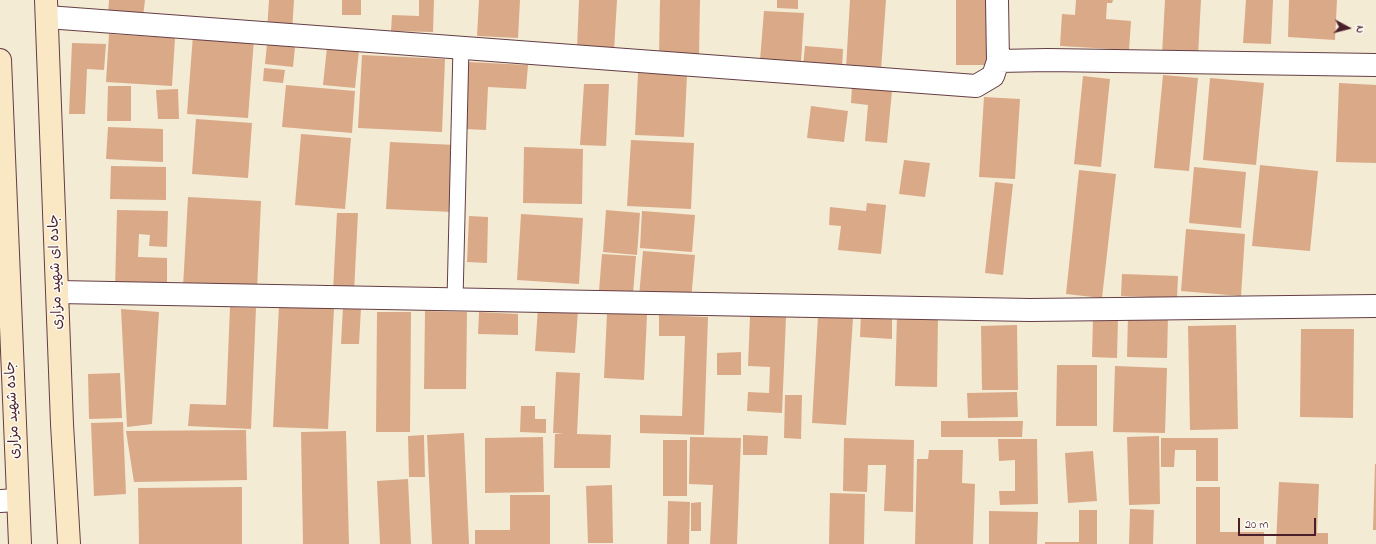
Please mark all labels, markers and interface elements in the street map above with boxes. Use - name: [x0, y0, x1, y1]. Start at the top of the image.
- north arrow: [1328, 8, 1368, 48]
- text: N: [1352, 25, 1368, 34]
- street label: جاده ای شهید مزاری: [47, 214, 67, 330]
- street label: جاده شهید مزاری: [3, 361, 25, 459]
- scale bar: [1240, 510, 1318, 536]
- text: 20 m: [1245, 516, 1268, 534]

